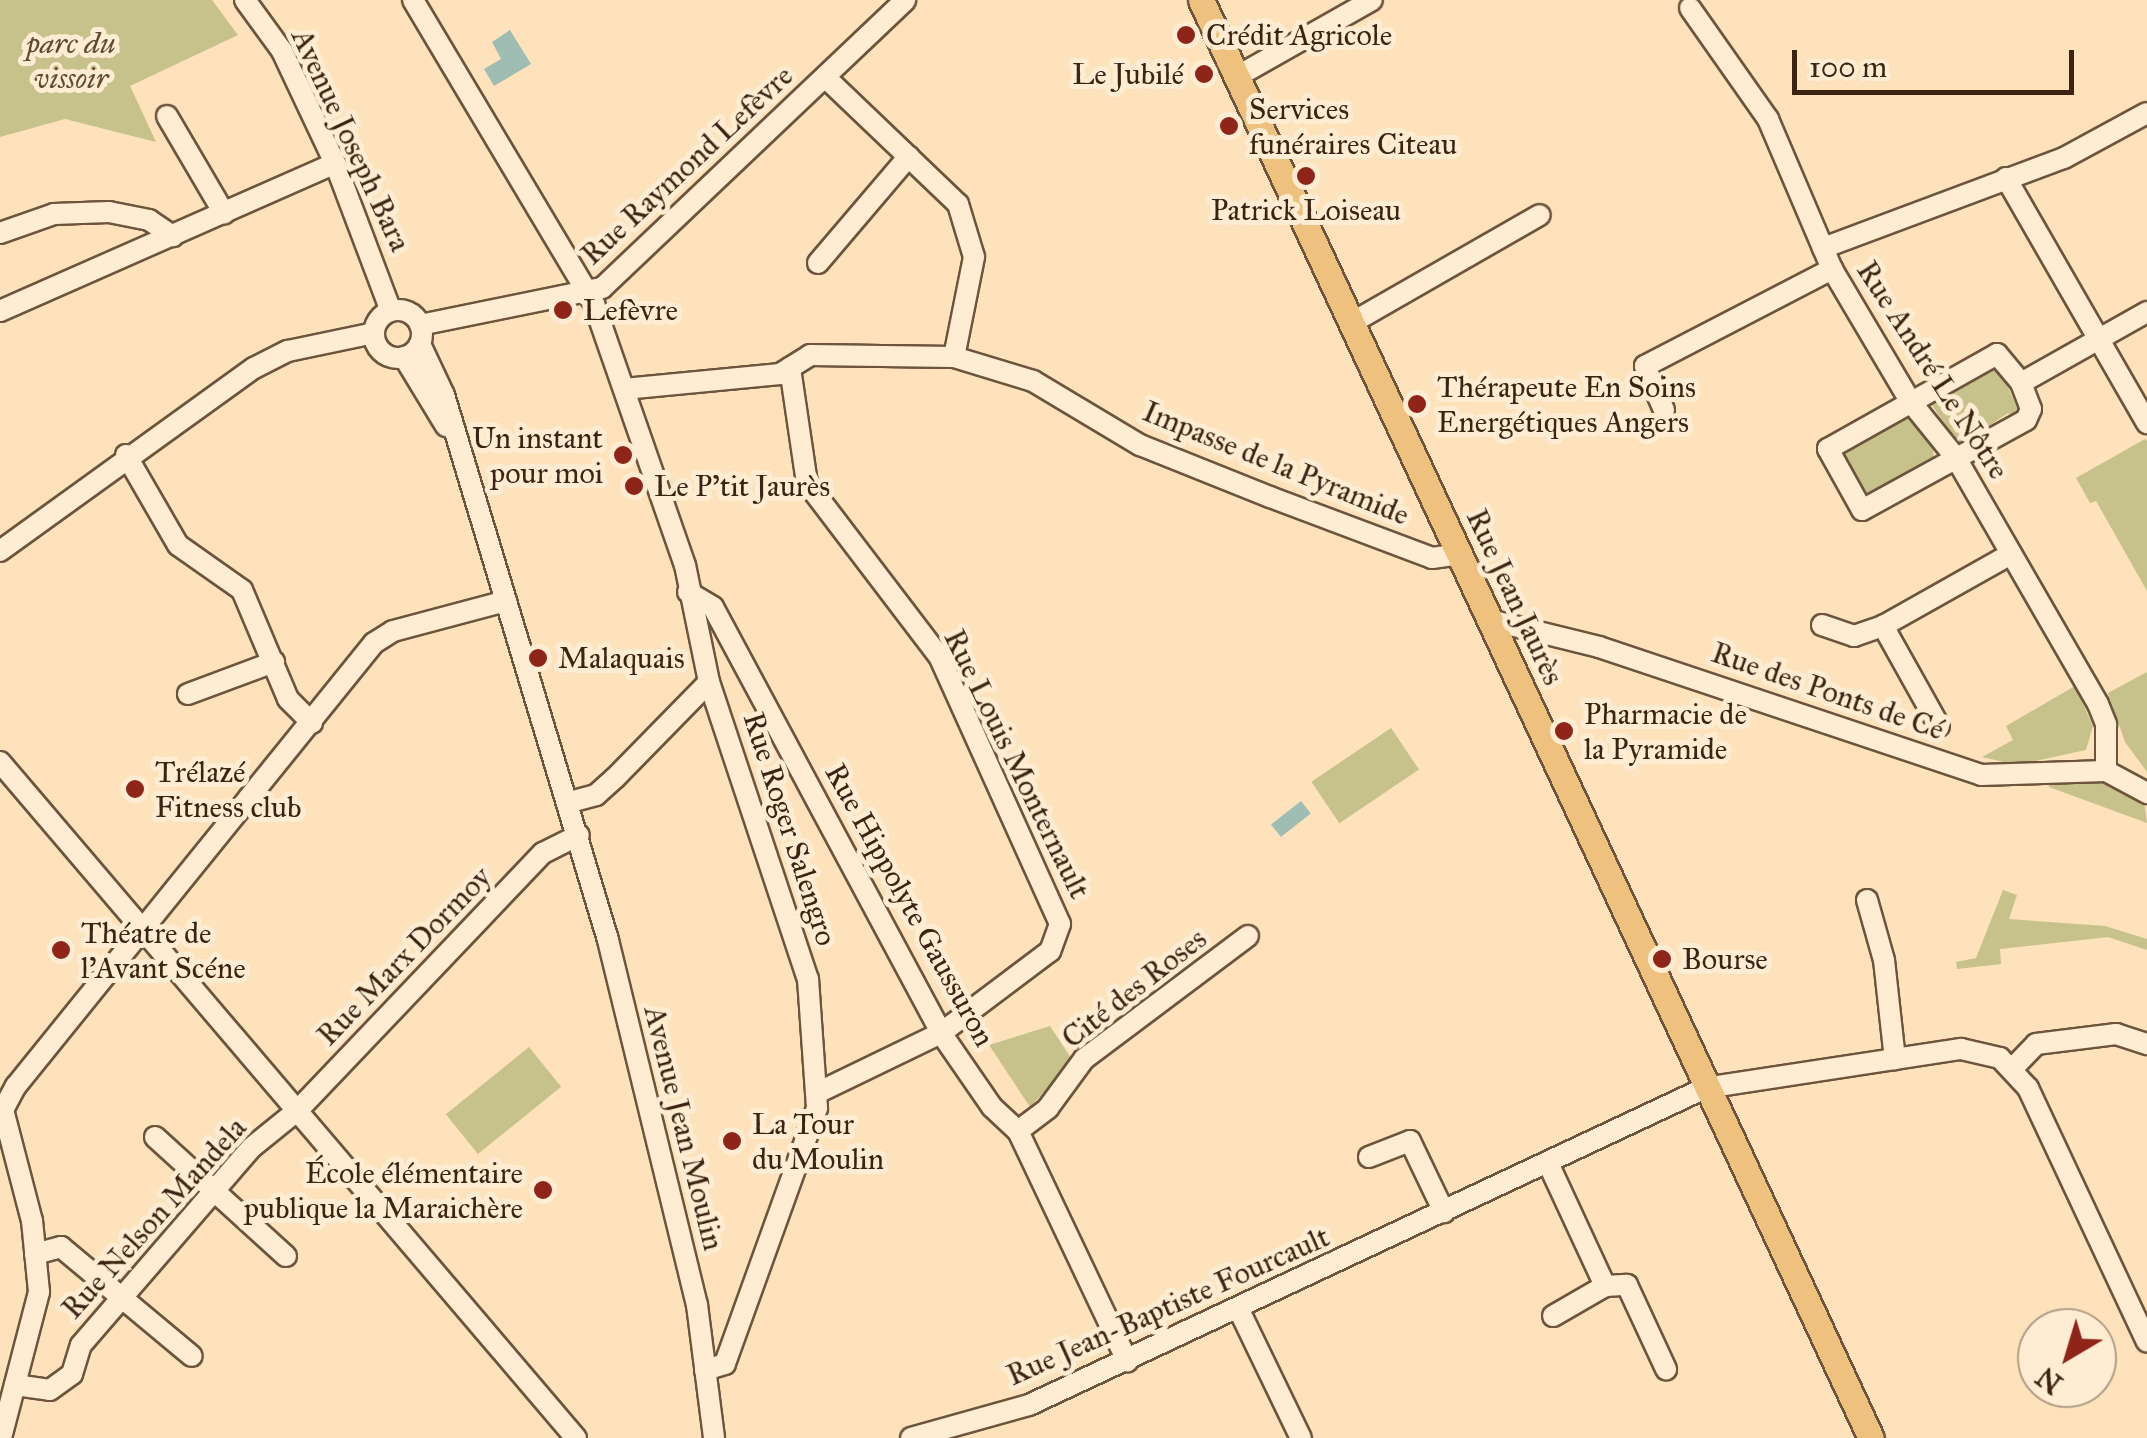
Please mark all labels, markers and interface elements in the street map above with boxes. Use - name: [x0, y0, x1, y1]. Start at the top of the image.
- place label: Crédit Agricole: [1206, 17, 1392, 53]
- street label: Avenue Joseph Bara: [284, 23, 418, 257]
- marker: Crédit Agricole: [1175, 24, 1197, 46]
- park label: parc du vissoir: [26, 25, 116, 96]
- scale bar: [1797, 30, 2080, 92]
- text: 100 m: [1809, 49, 1887, 85]
- place label: Le Jubilé: [1072, 56, 1184, 92]
- street label: Rue Raymond Lefèvre: [574, 58, 800, 272]
- marker: Le Jubilé: [1193, 63, 1215, 85]
- place label: Services funéraires Citeau: [1249, 91, 1457, 162]
- marker: Services funéraires Citeau: [1218, 115, 1240, 137]
- marker: Patrick Loiseau: [1295, 165, 1317, 187]
- place label: Patrick Loiseau: [1211, 192, 1401, 228]
- street label: Rue André Le Nôtre: [1849, 254, 2017, 486]
- place label: Lefèvre: [583, 292, 678, 328]
- marker: Lefèvre: [552, 299, 574, 321]
- place label: Thérapeute En Soins Energétiques Angers: [1437, 369, 1696, 440]
- street label: Impasse de la Pyramide: [1138, 393, 1414, 533]
- marker: Thérapeute En Soins Energétiques Angers: [1406, 393, 1428, 415]
- place label: Un instant pour moi: [472, 420, 603, 490]
- marker: Un instant pour moi: [612, 444, 634, 466]
- place label: Le P’tit Jaurès: [654, 468, 830, 504]
- marker: Le P’tit Jaurès: [623, 475, 645, 497]
- street label: Rue Jean Jaurès: [1459, 503, 1571, 691]
- street label: Rue Louis Monternault: [936, 624, 1098, 904]
- street label: Rue des Ponts de Cé: [1707, 634, 1949, 748]
- place label: Malaquais: [558, 640, 685, 676]
- marker: Malaquais: [527, 647, 549, 669]
- place label: Pharmacie de la Pyramide: [1584, 696, 1747, 766]
- street label: Rue Roger Salengro: [735, 708, 845, 950]
- marker: Pharmacie de la Pyramide: [1553, 720, 1575, 742]
- place label: Trélazé Fitness club: [155, 754, 302, 824]
- street label: Rue Hippolyte Gaussuron: [817, 757, 1003, 1053]
- marker: Trélazé Fitness club: [124, 778, 146, 800]
- street label: Rue Marx Dormoy: [309, 859, 499, 1053]
- place label: Théatre de l'Avant Scéne: [81, 915, 246, 986]
- street label: Cité des Roses: [1054, 920, 1214, 1056]
- marker: Théatre de l'Avant Scéne: [50, 939, 72, 961]
- place label: Bourse: [1682, 941, 1768, 977]
- marker: Bourse: [1651, 948, 1673, 970]
- street label: Avenue Jean Moulin: [636, 1002, 732, 1254]
- place label: La Tour du Moulin: [752, 1106, 884, 1176]
- street label: Rue Nelson Mandela: [54, 1110, 254, 1326]
- marker: La Tour du Moulin: [721, 1130, 743, 1152]
- place label: École élémentaire publique la Maraichère: [244, 1155, 523, 1226]
- marker: École élémentaire publique la Maraichère: [532, 1179, 554, 1201]
- street label: Rue Jean-Baptiste Fourcault: [1001, 1219, 1335, 1393]
- north arrow: [2017, 1308, 2117, 1408]
- text: N: [2029, 1359, 2070, 1402]

